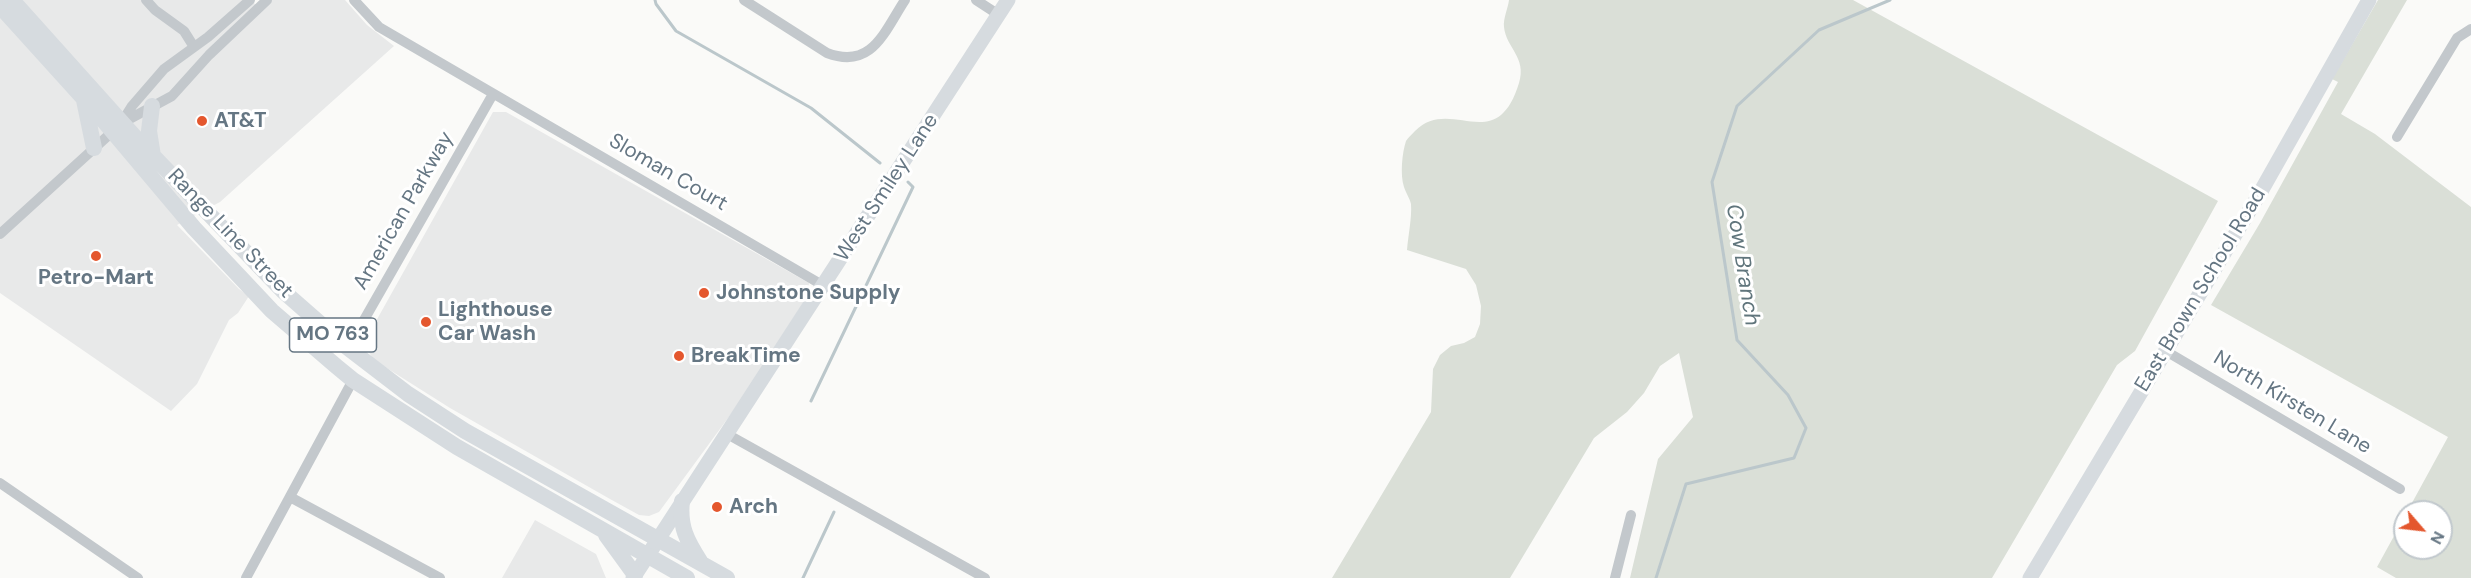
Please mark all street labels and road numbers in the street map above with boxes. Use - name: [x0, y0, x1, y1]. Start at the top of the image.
- street label: West Smiley Lane: [830, 109, 944, 267]
- street label: American Parkway: [348, 127, 460, 295]
- street label: Sloman Court: [604, 129, 732, 217]
- street label: Range Line Street: [162, 164, 298, 304]
- street label: East Brown School Road: [2130, 184, 2272, 396]
- road number: MO 763: [290, 318, 376, 352]
- street label: North Kirsten Lane: [2208, 346, 2376, 460]

